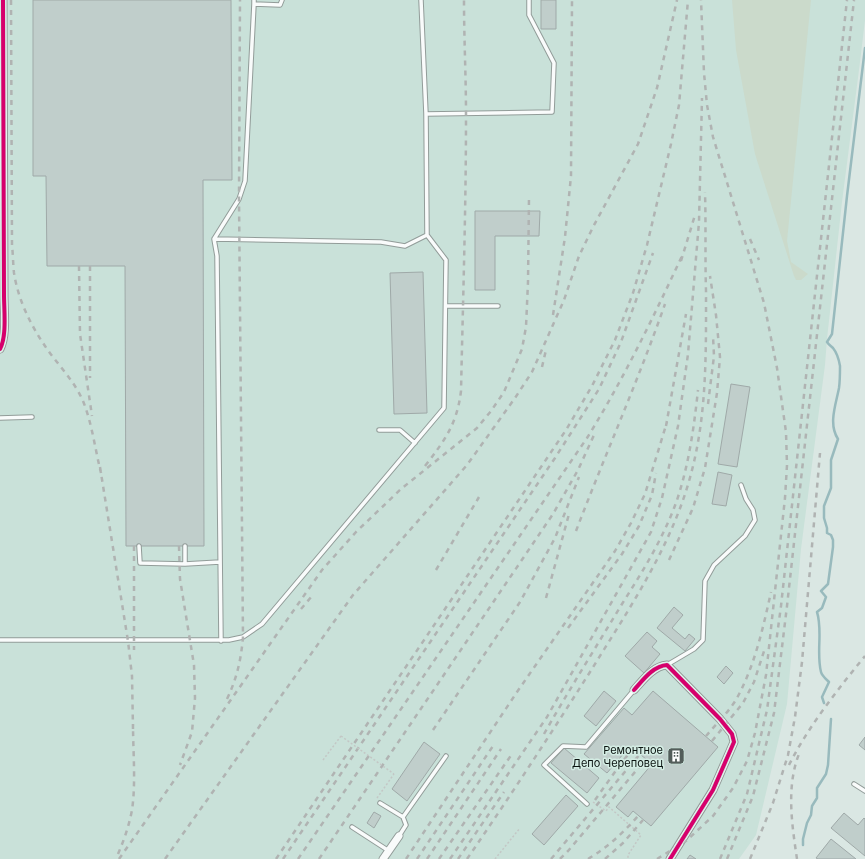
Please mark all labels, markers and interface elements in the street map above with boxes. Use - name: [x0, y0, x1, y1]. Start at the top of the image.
- place label: Ремонтное Депо Череповец: [572, 743, 663, 770]
- building icon: Ремонтное Депо Череповец: [666, 746, 686, 766]

